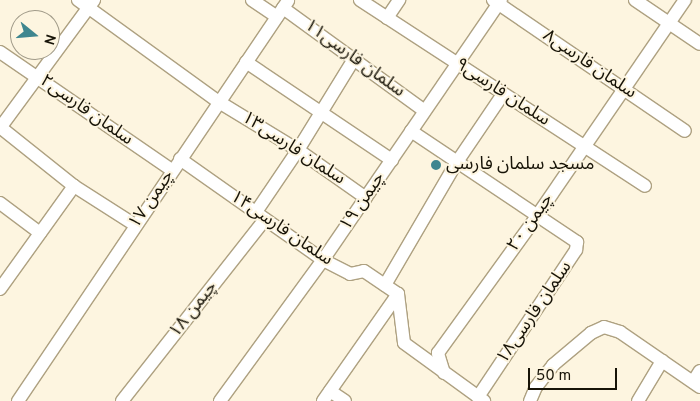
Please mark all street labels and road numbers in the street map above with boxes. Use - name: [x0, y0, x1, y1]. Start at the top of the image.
- street label: سلمان فارسی۱۱: [300, 15, 408, 103]
- street label: سلمان فارسی۸: [538, 26, 640, 104]
- street label: سلمان فارسی۹: [451, 54, 553, 132]
- street label: سلمان فارسی۲: [35, 71, 137, 151]
- street label: سلمان فارسی۱۳: [237, 108, 349, 190]
- street label: چیمن ۱۷: [125, 167, 179, 233]
- street label: چیمن ۱۹: [336, 169, 390, 235]
- street label: سلمان فارسی۱۴: [226, 187, 336, 271]
- street label: چیمن ۲۰: [503, 190, 559, 256]
- street label: سلمان فارسی۱۸: [493, 258, 577, 368]
- street label: چیمن ۱۸: [165, 277, 223, 343]

